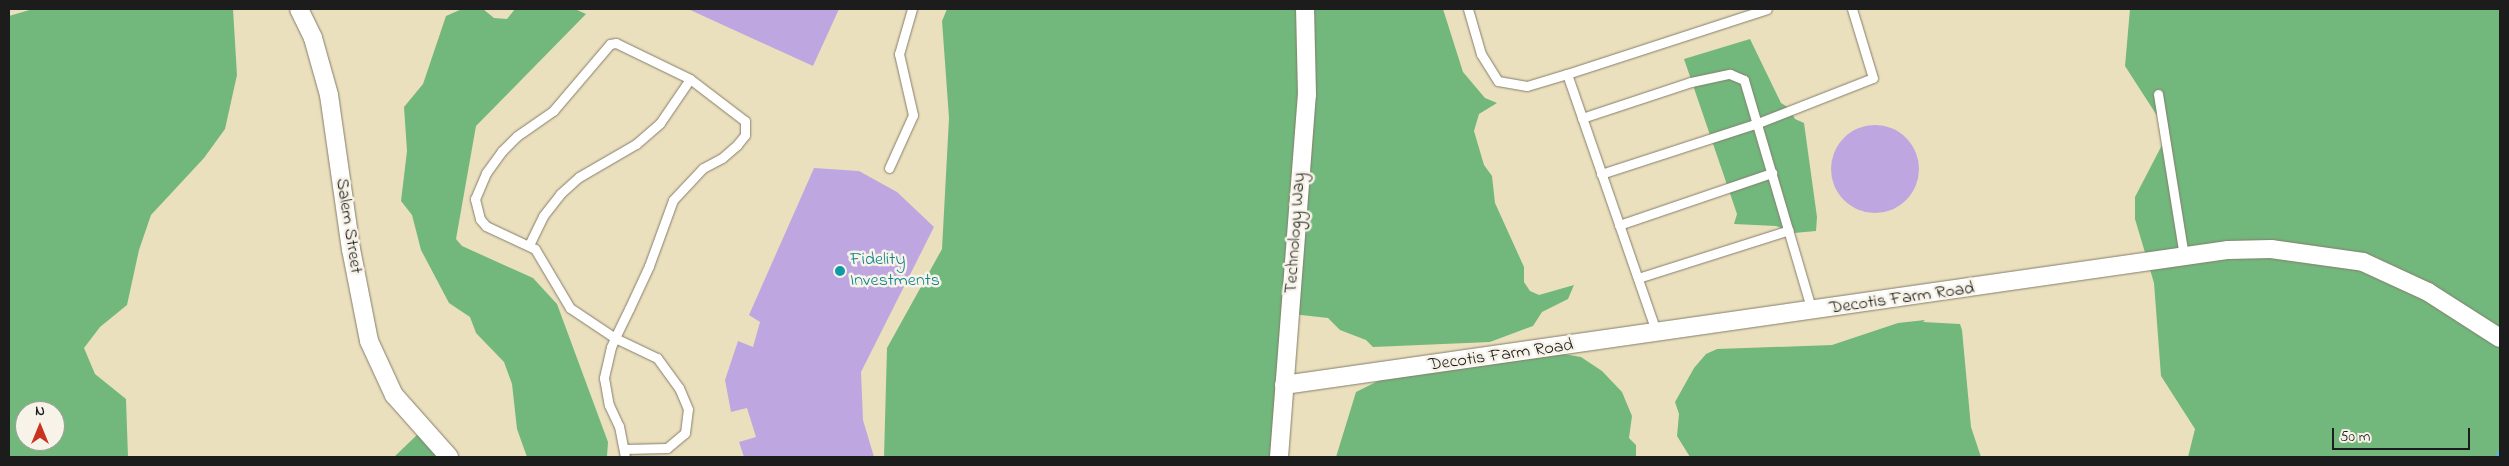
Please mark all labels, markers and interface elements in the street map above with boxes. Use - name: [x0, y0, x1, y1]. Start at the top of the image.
- street label: Technology Way: [1281, 172, 1311, 294]
- street label: Salem Street: [330, 177, 366, 275]
- place label: Fidelity Investments: [850, 250, 940, 292]
- marker: Fidelity Investments: [834, 265, 846, 277]
- street label: Decotis Farm Road: [1828, 278, 1976, 320]
- street label: Decotis Farm Road: [1427, 335, 1575, 377]
- north arrow: [15, 401, 65, 451]
- text: N: [35, 401, 45, 422]
- scale bar: [2334, 418, 2472, 450]
- text: 50 m: [2340, 426, 2370, 448]

